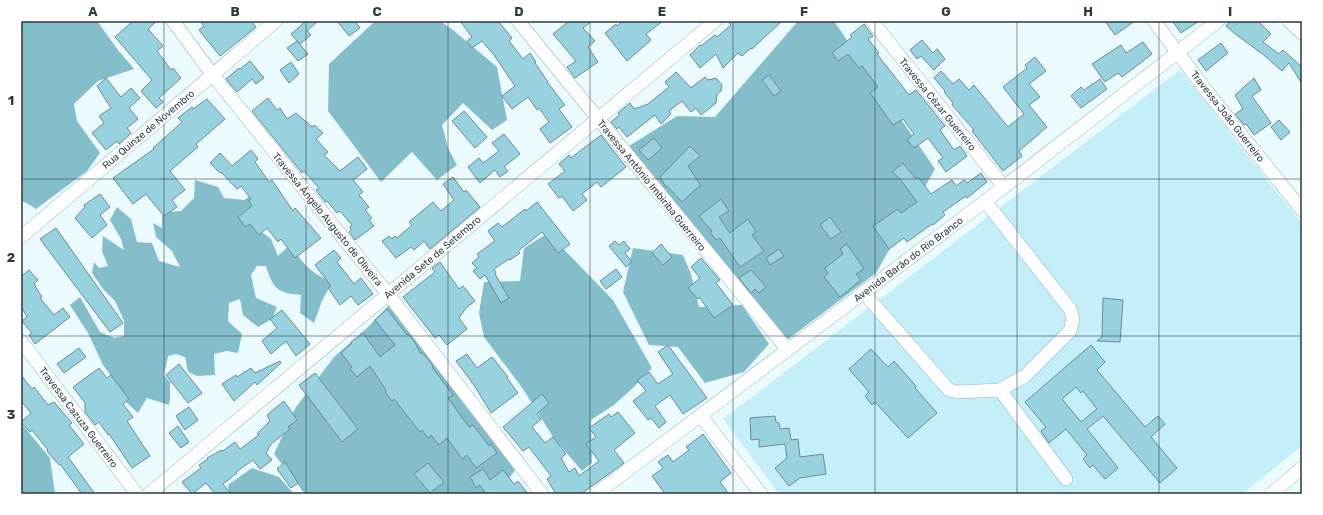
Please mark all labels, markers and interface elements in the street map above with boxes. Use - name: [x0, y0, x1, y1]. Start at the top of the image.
- text: A: [88, 4, 98, 19]
- text: B: [230, 4, 240, 19]
- text: C: [372, 4, 382, 19]
- text: D: [514, 4, 524, 19]
- text: E: [658, 4, 666, 19]
- text: F: [800, 4, 808, 19]
- text: G: [941, 4, 951, 19]
- text: H: [1083, 4, 1093, 19]
- text: I: [1228, 4, 1232, 19]
- street label: Travessa Cézar Guerreiro: [896, 56, 978, 153]
- street label: Travessa João Guerreiro: [1188, 69, 1267, 165]
- street label: Rua Quinze de Novembro: [100, 88, 197, 172]
- text: 1: [8, 93, 14, 108]
- street label: Travessa Antônio Imbiriba Guerreiro: [594, 118, 708, 254]
- street label: Travessa Ângelo Augusto de Oliveira: [270, 151, 385, 289]
- street label: Avenida Sete de Setembro: [382, 213, 484, 302]
- street label: Avenida Barão do Rio Branco: [852, 215, 966, 305]
- text: 2: [7, 250, 15, 265]
- street label: Travessa Cazuza Guerreiro: [36, 365, 120, 471]
- text: 3: [7, 407, 16, 422]

